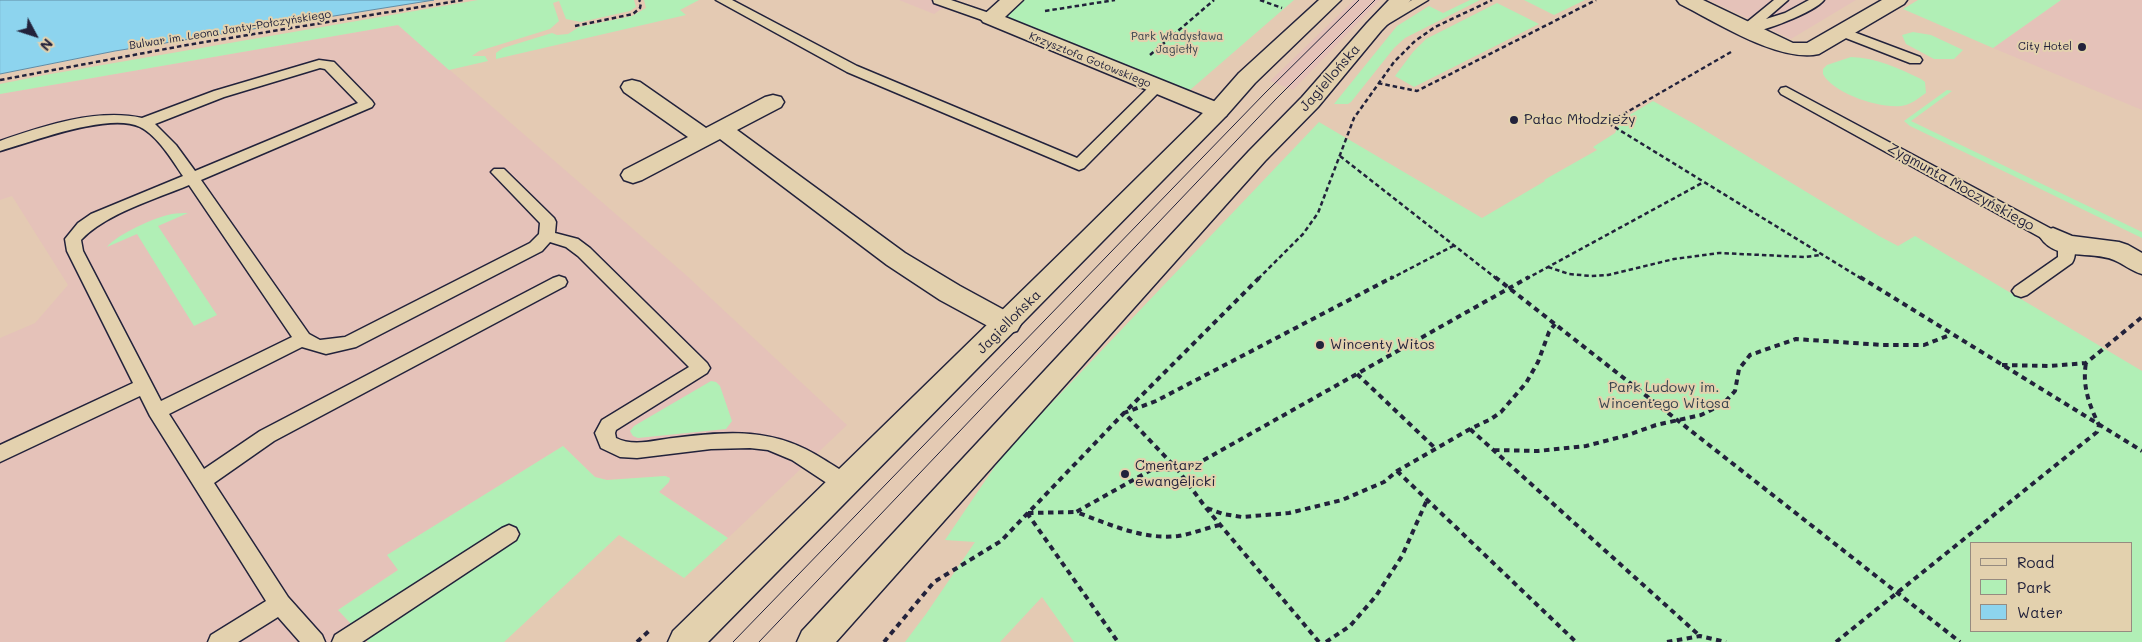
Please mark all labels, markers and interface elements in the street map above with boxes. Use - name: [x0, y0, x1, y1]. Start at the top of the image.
- street label: Bulwar im. Leona Janty-Połczyńskiego: [128, 8, 332, 52]
- north arrow: [10, 10, 60, 60]
- street label: Krzysztofa Gotowskiego: [1027, 29, 1153, 91]
- park label: Park Władysława Jagiełły: [1131, 30, 1223, 56]
- text: N: [36, 35, 58, 55]
- place label: City Hotel: [2018, 40, 2072, 54]
- street label: Jagiellońska: [1296, 41, 1364, 115]
- marker: City Hotel: [2076, 41, 2088, 53]
- place label: Pałac Młodzieży: [1524, 112, 1636, 128]
- marker: Pałac Młodzieży: [1508, 114, 1520, 126]
- street label: Zygmunta Moczyńskiego: [1885, 140, 2037, 234]
- street label: Jagiellońska: [974, 287, 1044, 357]
- place label: Wincenty Witos: [1330, 337, 1435, 353]
- marker: Wincenty Witos: [1314, 339, 1326, 351]
- park label: Park Ludowy im. Wincentego Witosa: [1598, 380, 1730, 412]
- place label: Cmentarz ewangelicki: [1135, 458, 1216, 491]
- marker: Cmentarz ewangelicki: [1119, 468, 1131, 480]
- legend: [1970, 542, 2132, 632]
- text: Road: [2017, 552, 2054, 572]
- text: Park: [2017, 577, 2051, 597]
- text: Water: [2017, 602, 2063, 622]

